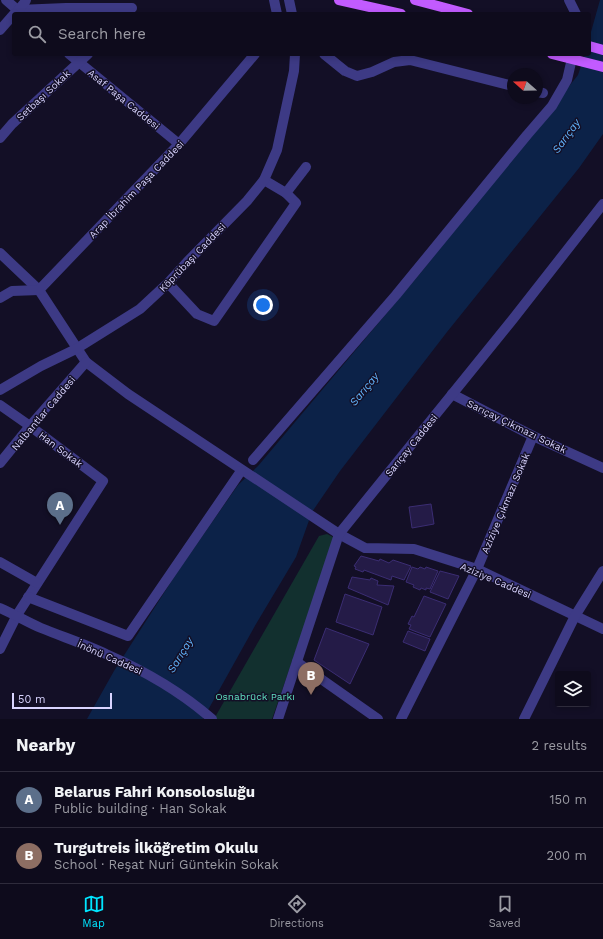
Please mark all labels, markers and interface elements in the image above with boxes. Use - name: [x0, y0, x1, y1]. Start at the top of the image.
- search box: [12, 12, 591, 56]
- icon: search: [26, 23, 48, 45]
- text: Search here: [58, 25, 146, 43]
- street label: Asaf Paşa Caddesi: [86, 67, 162, 132]
- street label: Setbaşı Sokak: [14, 68, 72, 123]
- north arrow: [507, 68, 543, 104]
- water label: Sarıçay: [550, 115, 584, 156]
- street label: Arap İbrahim Paşa Caddesi: [87, 138, 186, 240]
- street label: Köprübaşı Caddesi: [157, 221, 228, 294]
- your location: [253, 295, 273, 315]
- water label: Sarıçay: [347, 369, 383, 409]
- street label: Nalbantlar Caddesi: [9, 374, 77, 452]
- street label: Sarıçay Çıkmazı Sokak: [465, 398, 569, 455]
- street label: Sarıçay Caddesi: [383, 412, 440, 479]
- street label: Han Sokak: [37, 429, 85, 470]
- street label: Aziziye Çıkmazı Sokak: [479, 451, 532, 555]
- pin: A: [47, 492, 73, 525]
- street label: Aziziye Caddesi: [459, 561, 533, 600]
- water label: Sarıçay: [165, 634, 197, 675]
- street label: İnönü Caddesi: [76, 638, 144, 677]
- pin: B: [298, 662, 324, 695]
- map controls: [555, 671, 591, 707]
- button: layers: [555, 671, 591, 707]
- scale bar: [12, 691, 112, 710]
- park label: Osnabrück Parkı: [215, 691, 295, 702]
- text: 50 m: [18, 693, 45, 706]
- text: Nearby: [16, 735, 75, 755]
- text: 2 results: [532, 738, 587, 753]
- text: Belarus Fahri Konsolosluğu: [54, 783, 255, 801]
- text: A: [25, 792, 33, 807]
- text: 150 m: [549, 792, 587, 807]
- text: Public building · Han Sokak: [54, 801, 227, 816]
- text: Turgutreis İlköğretim Okulu: [54, 839, 258, 857]
- text: B: [25, 848, 33, 863]
- text: 200 m: [546, 848, 587, 863]
- text: School · Reşat Nuri Güntekin Sokak: [54, 857, 279, 872]
- tab: Map: [82, 893, 105, 930]
- tab: Directions: [270, 893, 324, 930]
- tab: Saved: [489, 893, 521, 930]

